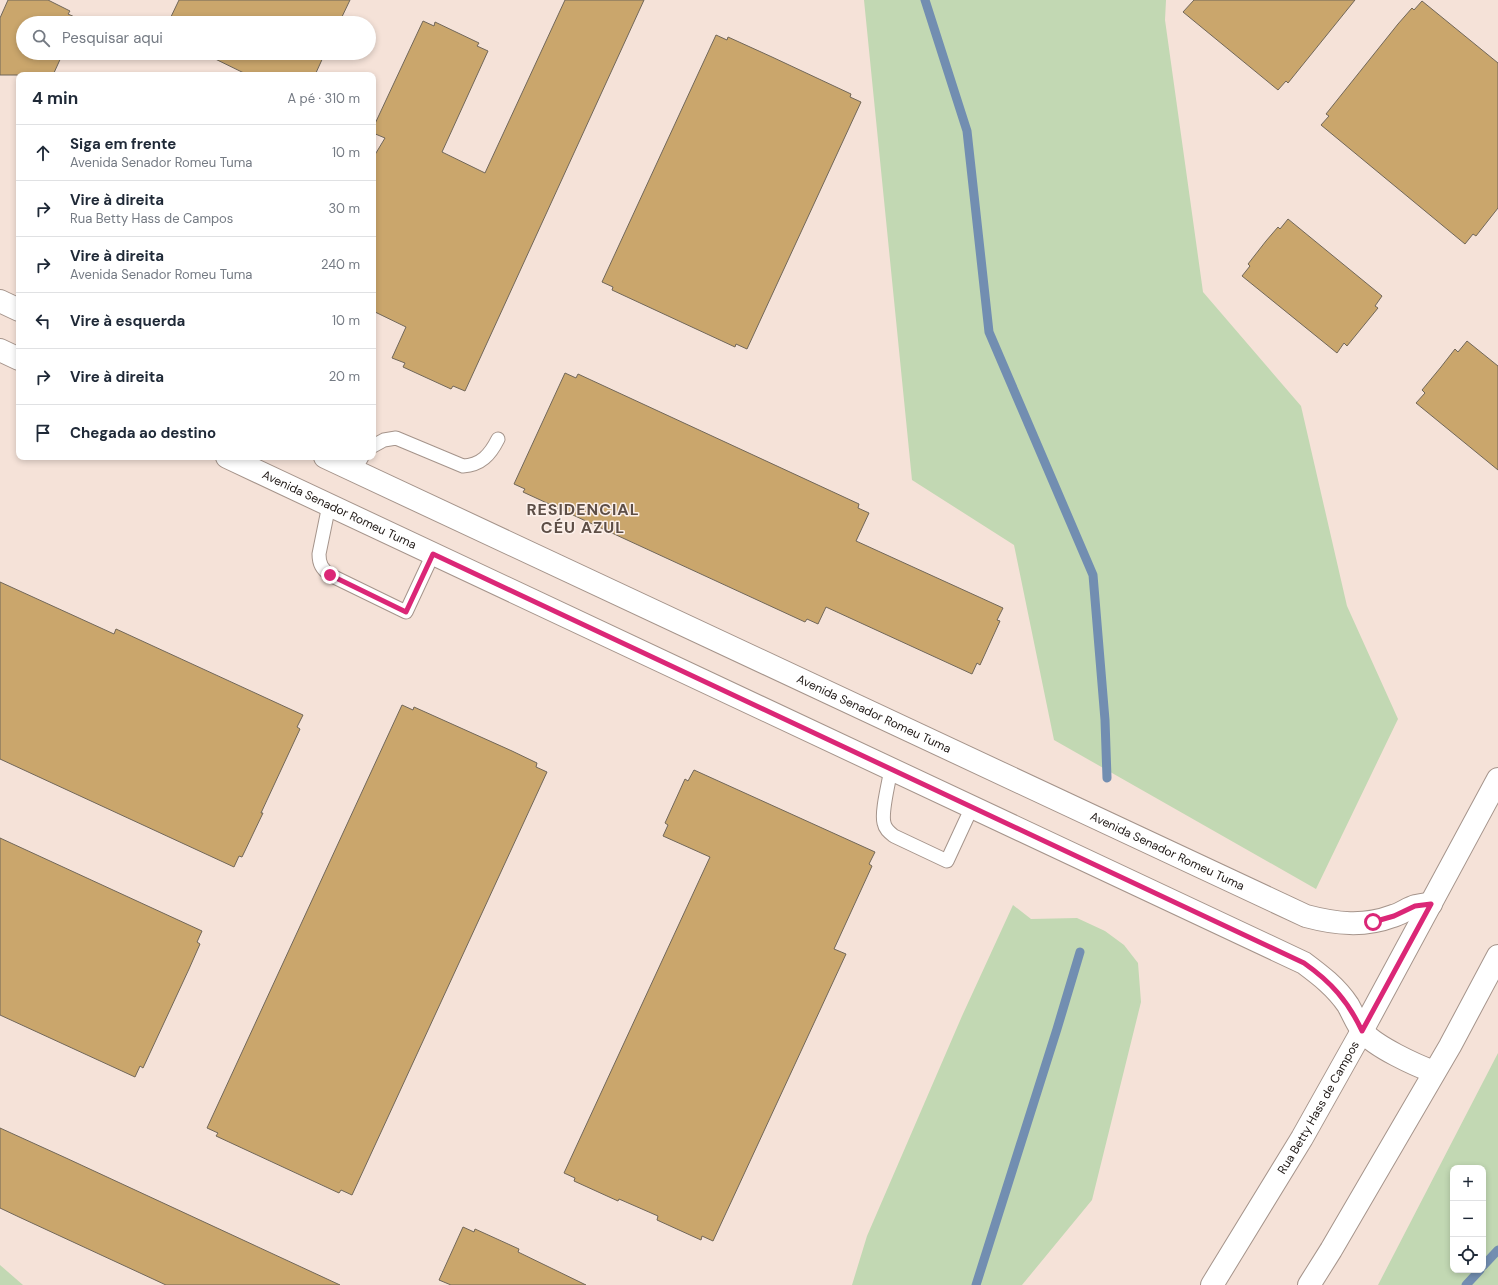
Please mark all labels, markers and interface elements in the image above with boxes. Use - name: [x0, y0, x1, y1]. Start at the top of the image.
- search box: [16, 16, 376, 60]
- icon: search: [30, 27, 52, 49]
- text: Pesquisar aqui: [62, 28, 163, 48]
- text: 4 min: [32, 87, 78, 109]
- text: A pé · 310 m: [287, 90, 360, 107]
- text: Siga em frente: [70, 134, 176, 154]
- icon: ahead: [32, 142, 54, 164]
- text: 10 m: [332, 144, 360, 161]
- text: Avenida Senador Romeu Tuma: [70, 154, 252, 171]
- text: Vire à direita: [70, 190, 164, 210]
- icon: right: [32, 198, 54, 220]
- text: 30 m: [328, 200, 360, 217]
- text: Rua Betty Hass de Campos: [70, 210, 233, 227]
- text: Vire à direita: [70, 246, 164, 266]
- icon: right: [32, 254, 54, 276]
- text: 240 m: [321, 256, 360, 273]
- text: Avenida Senador Romeu Tuma: [70, 266, 252, 283]
- icon: left: [32, 310, 54, 332]
- text: Vire à esquerda: [70, 311, 185, 331]
- text: 10 m: [332, 312, 360, 329]
- icon: right: [32, 366, 54, 388]
- text: Vire à direita: [70, 367, 164, 387]
- text: 20 m: [329, 368, 360, 385]
- icon: arrive: [32, 422, 54, 444]
- text: Chegada ao destino: [70, 423, 216, 443]
- street label: Avenida Senador Romeu Tuma: [260, 467, 419, 553]
- district label: RESIDENCIAL CÉU AZUL: [526, 499, 640, 538]
- route end: [321, 566, 339, 584]
- street label: Avenida Senador Romeu Tuma: [794, 671, 954, 757]
- street label: Avenida Senador Romeu Tuma: [1088, 808, 1247, 894]
- route start: [1364, 913, 1382, 931]
- street label: Rua Betty Hass de Campos: [1274, 1038, 1363, 1177]
- map controls: [1450, 1165, 1486, 1273]
- button: +: [1450, 1165, 1486, 1201]
- button: −: [1450, 1201, 1486, 1237]
- button: locate: [1450, 1237, 1486, 1273]

